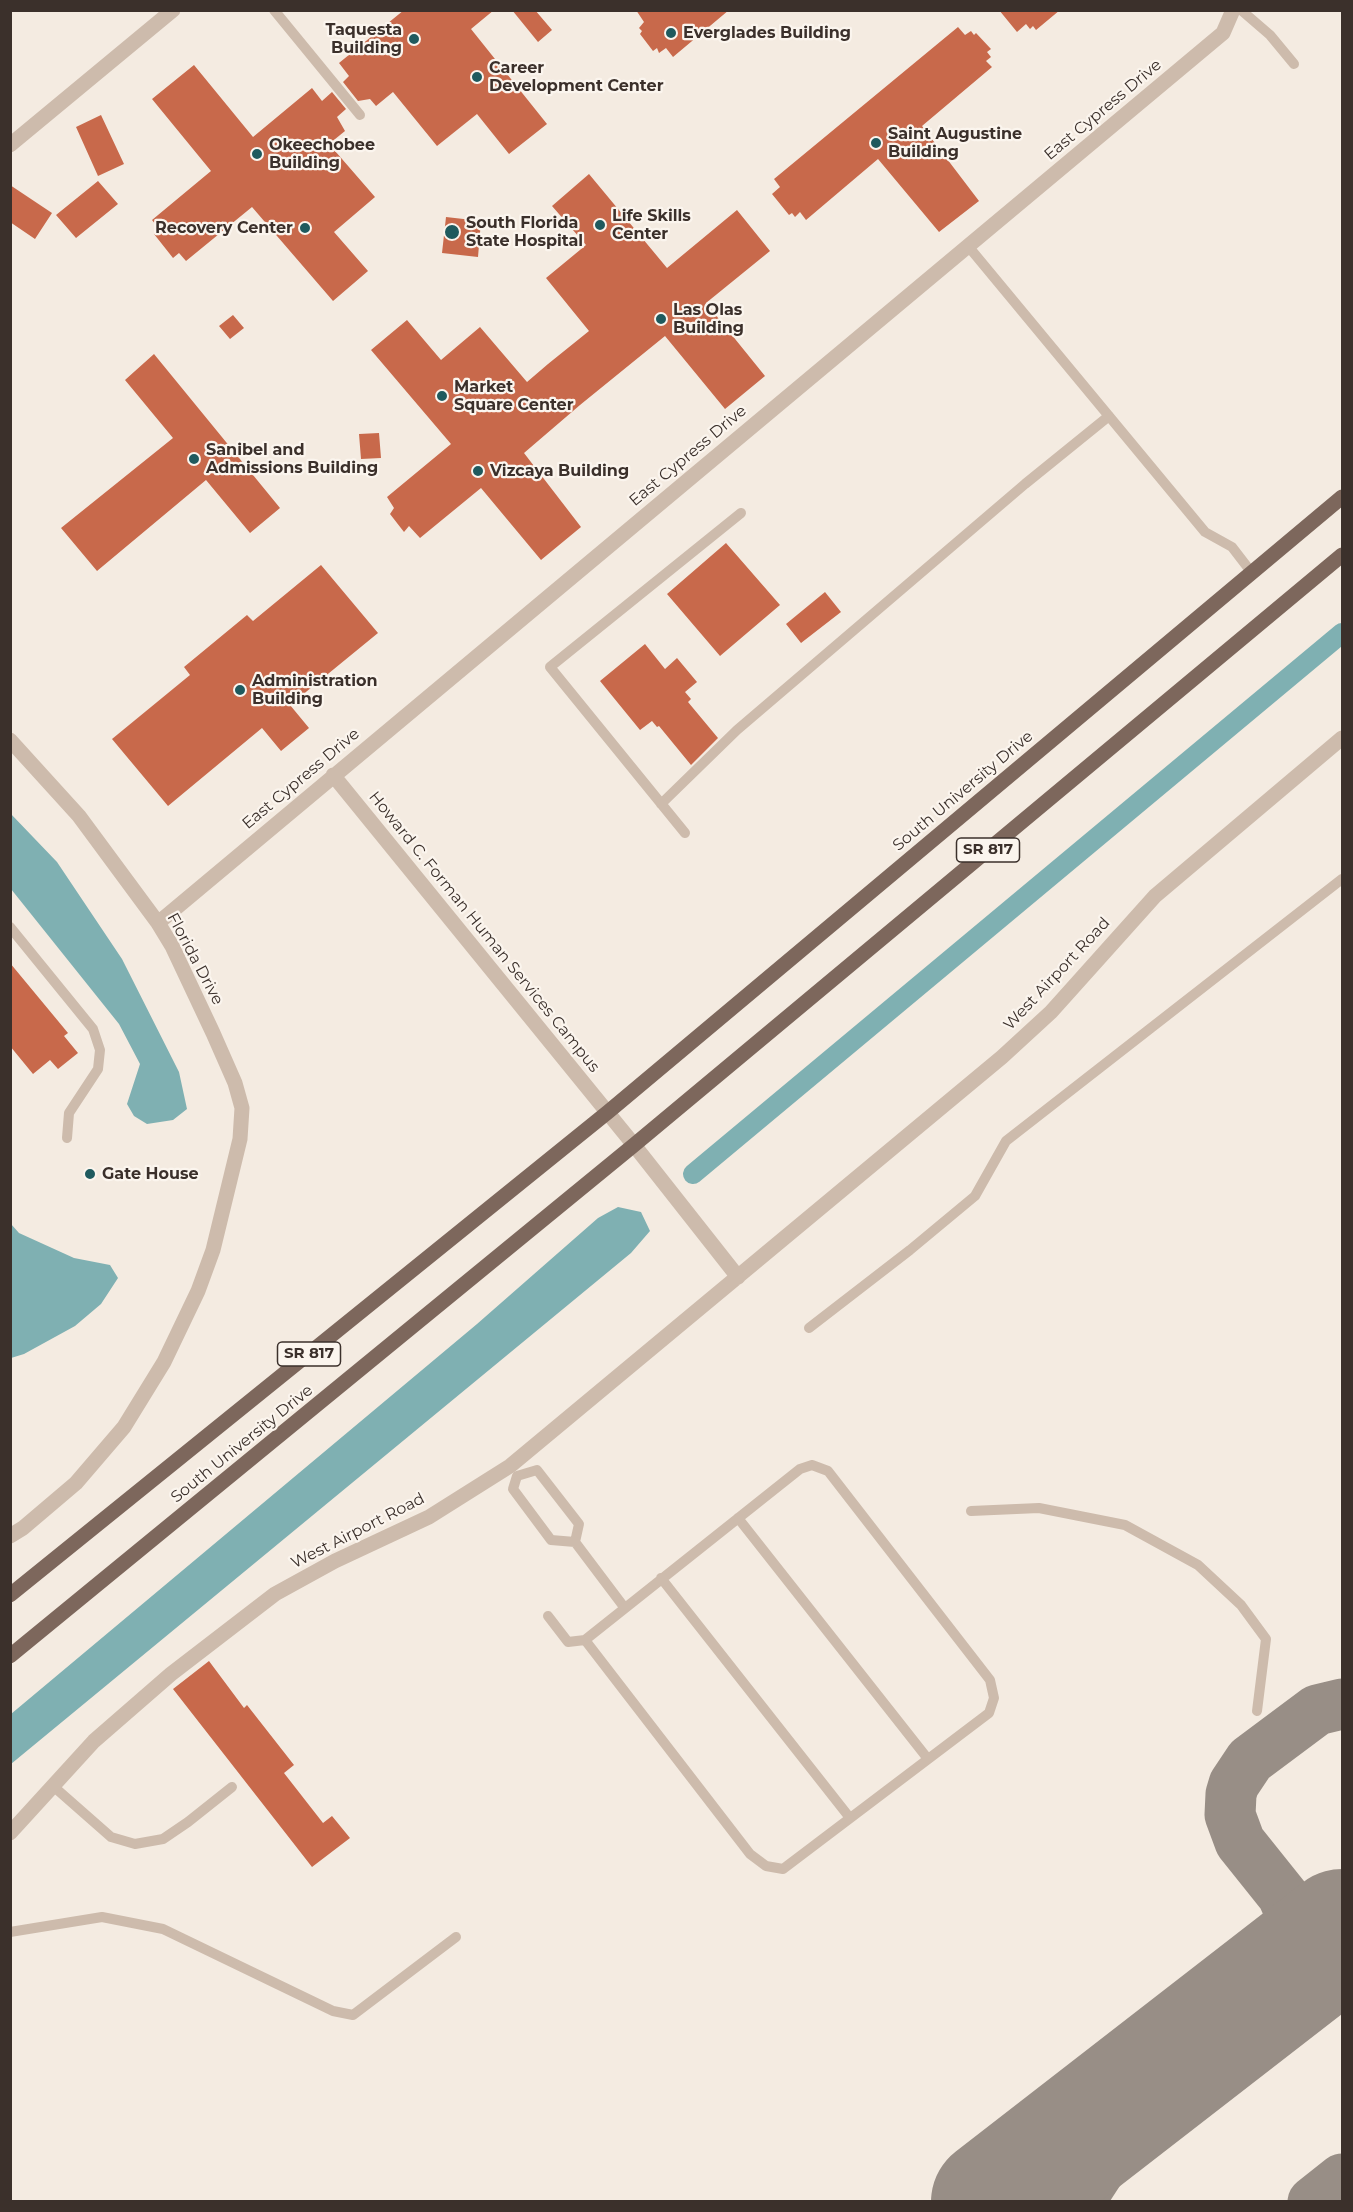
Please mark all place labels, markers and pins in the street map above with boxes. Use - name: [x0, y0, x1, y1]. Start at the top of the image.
- place label: Taquesta Building: [325, 20, 402, 58]
- place label: Everglades Building: [683, 23, 851, 43]
- marker: Everglades Building: [664, 26, 678, 40]
- marker: Taquesta Building: [407, 32, 421, 46]
- place label: Career Development Center: [489, 58, 664, 96]
- marker: Career Development Center: [470, 70, 484, 84]
- place label: Saint Augustine Building: [888, 124, 1022, 162]
- place label: Okeechobee Building: [269, 135, 375, 173]
- marker: Saint Augustine Building: [869, 136, 883, 150]
- marker: Okeechobee Building: [250, 147, 264, 161]
- place label: Life Skills Center: [612, 206, 691, 244]
- place label: South Florida State Hospital: [466, 213, 583, 251]
- place label: Recovery Center: [155, 218, 293, 238]
- marker: Life Skills Center: [593, 218, 607, 232]
- marker: Recovery Center: [298, 221, 312, 235]
- marker: South Florida State Hospital: [443, 223, 461, 241]
- place label: Las Olas Building: [673, 300, 744, 338]
- marker: Las Olas Building: [654, 312, 668, 326]
- place label: Market Square Center: [454, 377, 574, 415]
- marker: Market Square Center: [435, 389, 449, 403]
- place label: Sanibel and Admissions Building: [206, 440, 378, 478]
- marker: Sanibel and Admissions Building: [187, 452, 201, 466]
- place label: Vizcaya Building: [490, 461, 629, 481]
- marker: Vizcaya Building: [471, 464, 485, 478]
- place label: Administration Building: [252, 671, 378, 709]
- marker: Administration Building: [233, 683, 247, 697]
- place label: Gate House: [102, 1164, 199, 1184]
- marker: Gate House: [83, 1167, 97, 1181]

